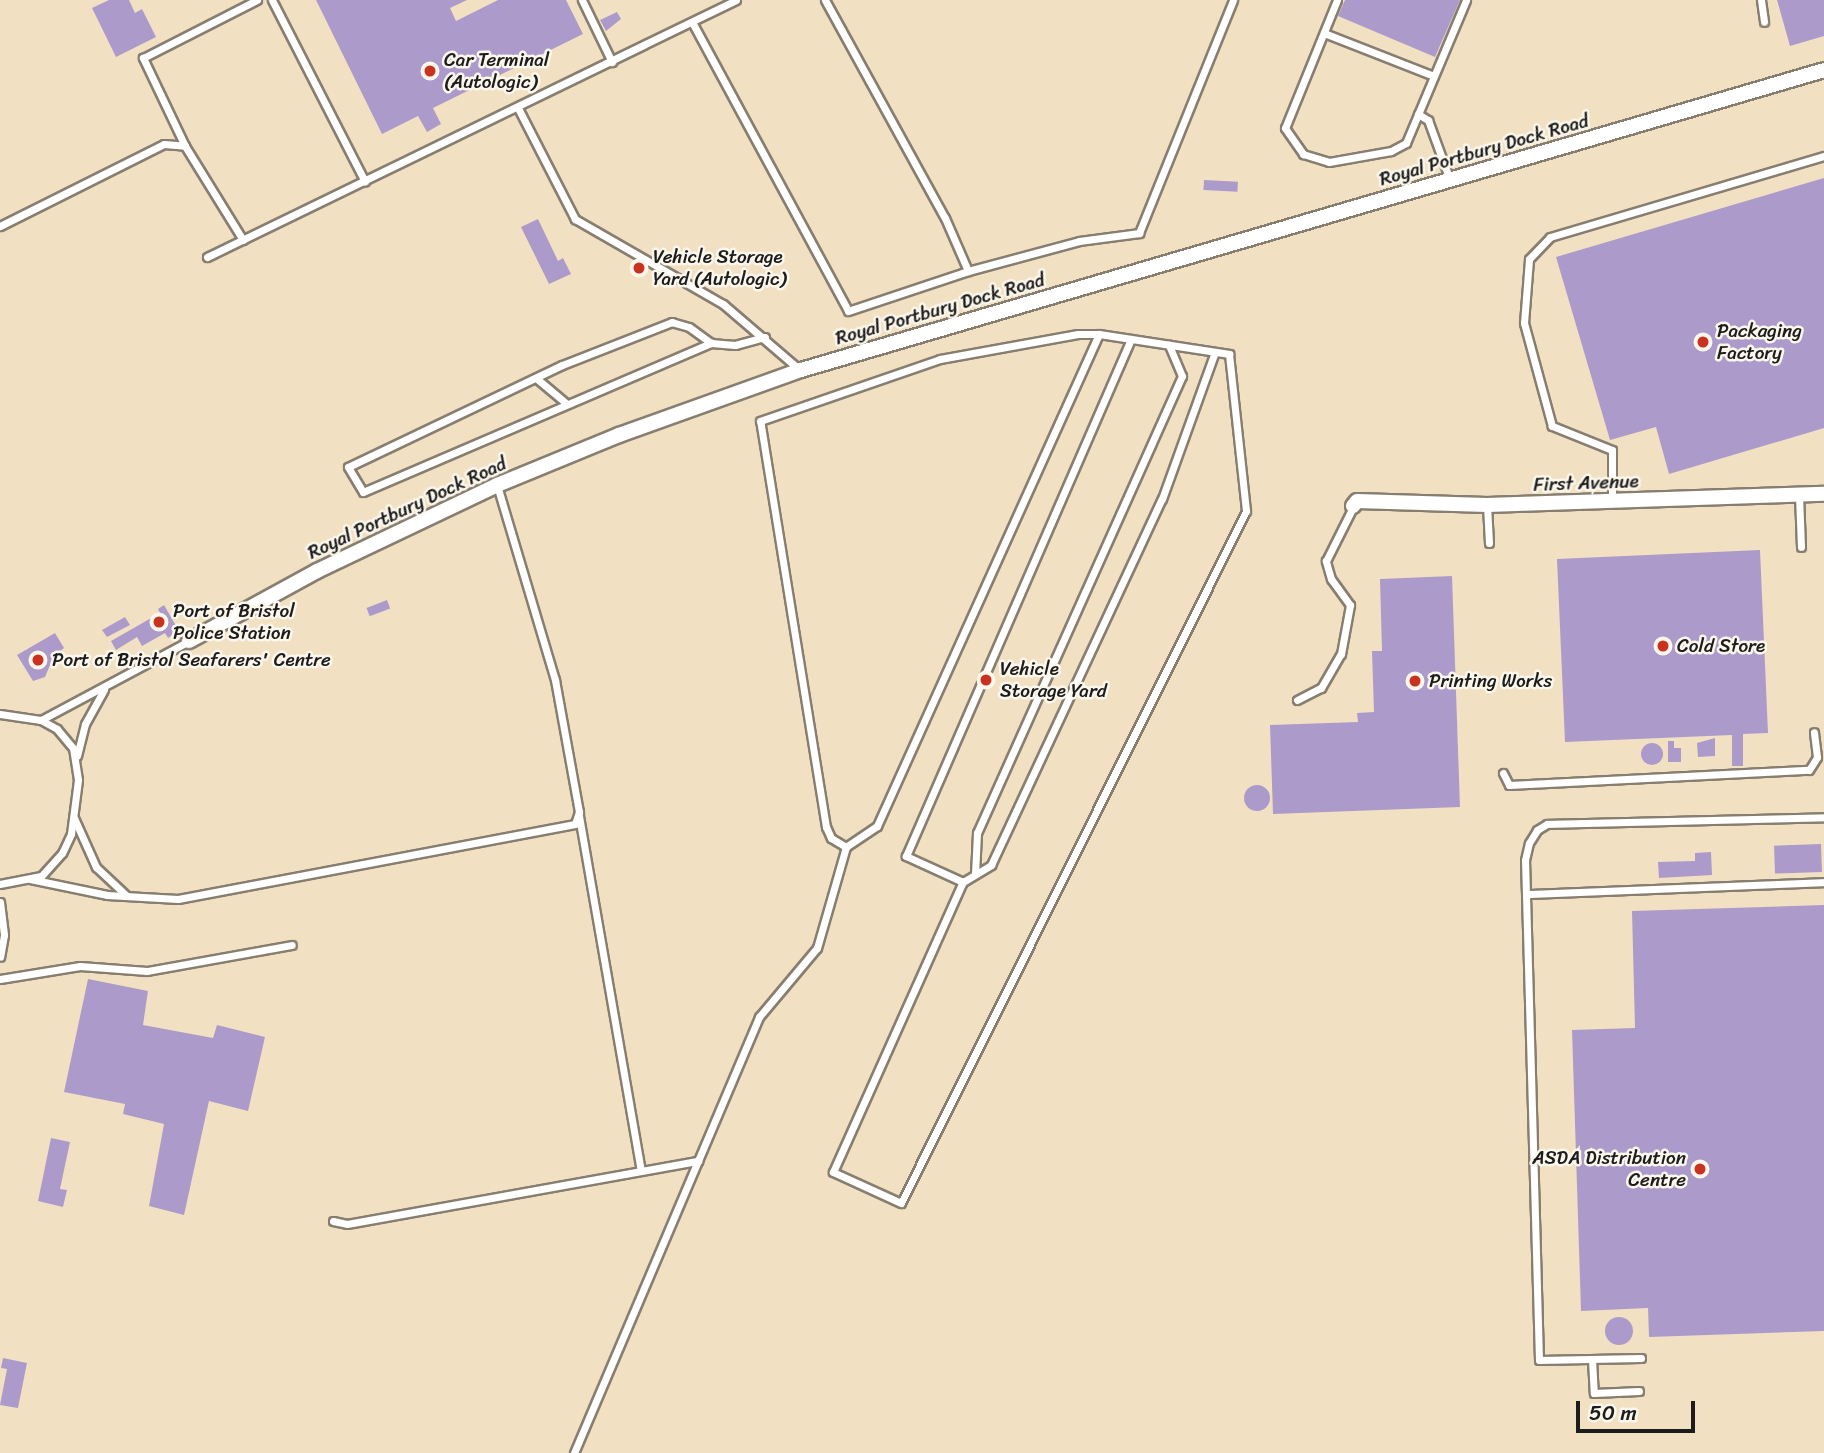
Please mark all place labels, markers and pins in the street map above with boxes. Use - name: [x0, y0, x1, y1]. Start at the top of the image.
- place label: Car Terminal (Autologic): [444, 49, 550, 93]
- marker: Car Terminal (Autologic): [422, 63, 438, 79]
- place label: Vehicle Storage Yard (Autologic): [653, 246, 787, 290]
- marker: Vehicle Storage Yard (Autologic): [631, 260, 647, 276]
- place label: Packaging Factory: [1717, 320, 1802, 364]
- marker: Packaging Factory: [1695, 334, 1711, 350]
- place label: Port of Bristol Police Station: [173, 600, 295, 644]
- marker: Port of Bristol Police Station: [151, 614, 167, 630]
- place label: Cold Store: [1677, 635, 1766, 657]
- marker: Cold Store: [1655, 638, 1671, 654]
- place label: Port of Bristol Seafarers' Centre: [52, 649, 332, 671]
- marker: Port of Bristol Seafarers' Centre: [30, 652, 46, 668]
- place label: Vehicle Storage Yard: [1000, 658, 1107, 702]
- place label: Printing Works: [1429, 670, 1551, 692]
- marker: Vehicle Storage Yard: [978, 672, 994, 688]
- marker: Printing Works: [1407, 673, 1423, 689]
- place label: ASDA Distribution Centre: [1532, 1147, 1686, 1191]
- marker: ASDA Distribution Centre: [1692, 1161, 1708, 1177]

